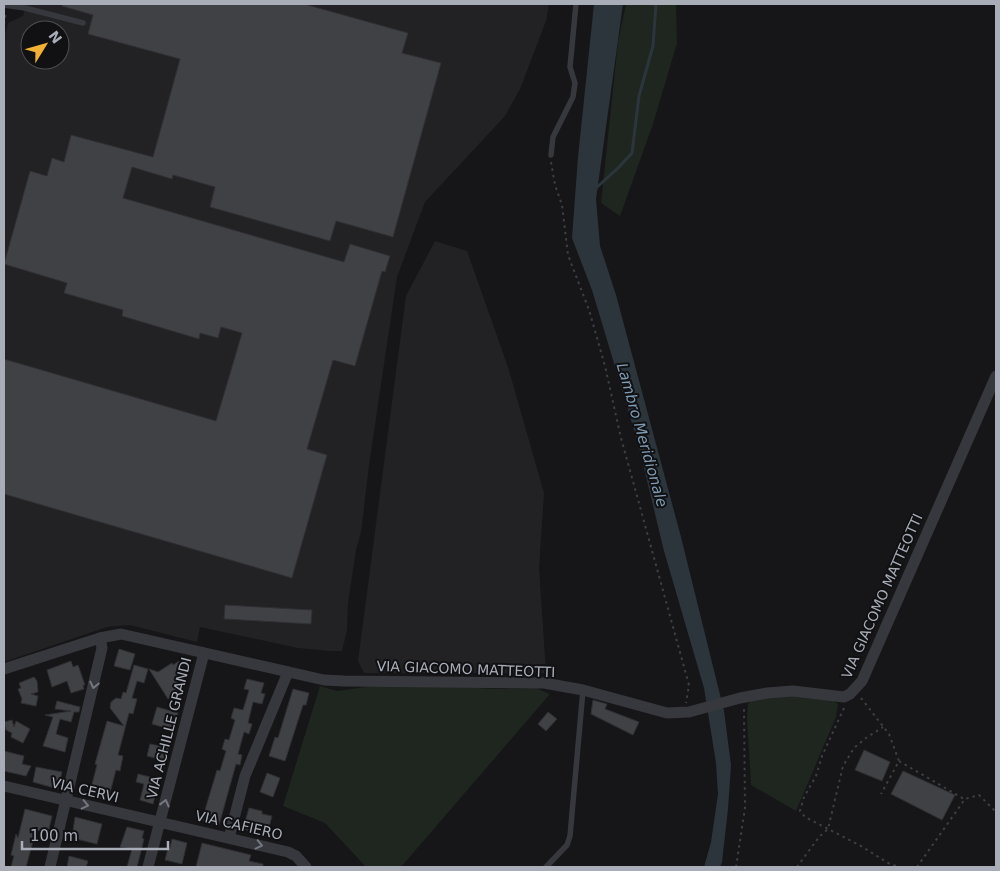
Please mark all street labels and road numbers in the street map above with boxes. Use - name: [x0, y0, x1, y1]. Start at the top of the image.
- street label: VIA GIACOMO MATTEOTTI: [838, 511, 926, 681]
- street label: VIA ACHILLE GRANDI: [144, 656, 194, 800]
- street label: VIA GIACOMO MATTEOTTI: [376, 658, 556, 680]
- street label: VIA CERVI: [50, 774, 120, 806]
- street label: VIA CAFIERO: [194, 807, 284, 843]

